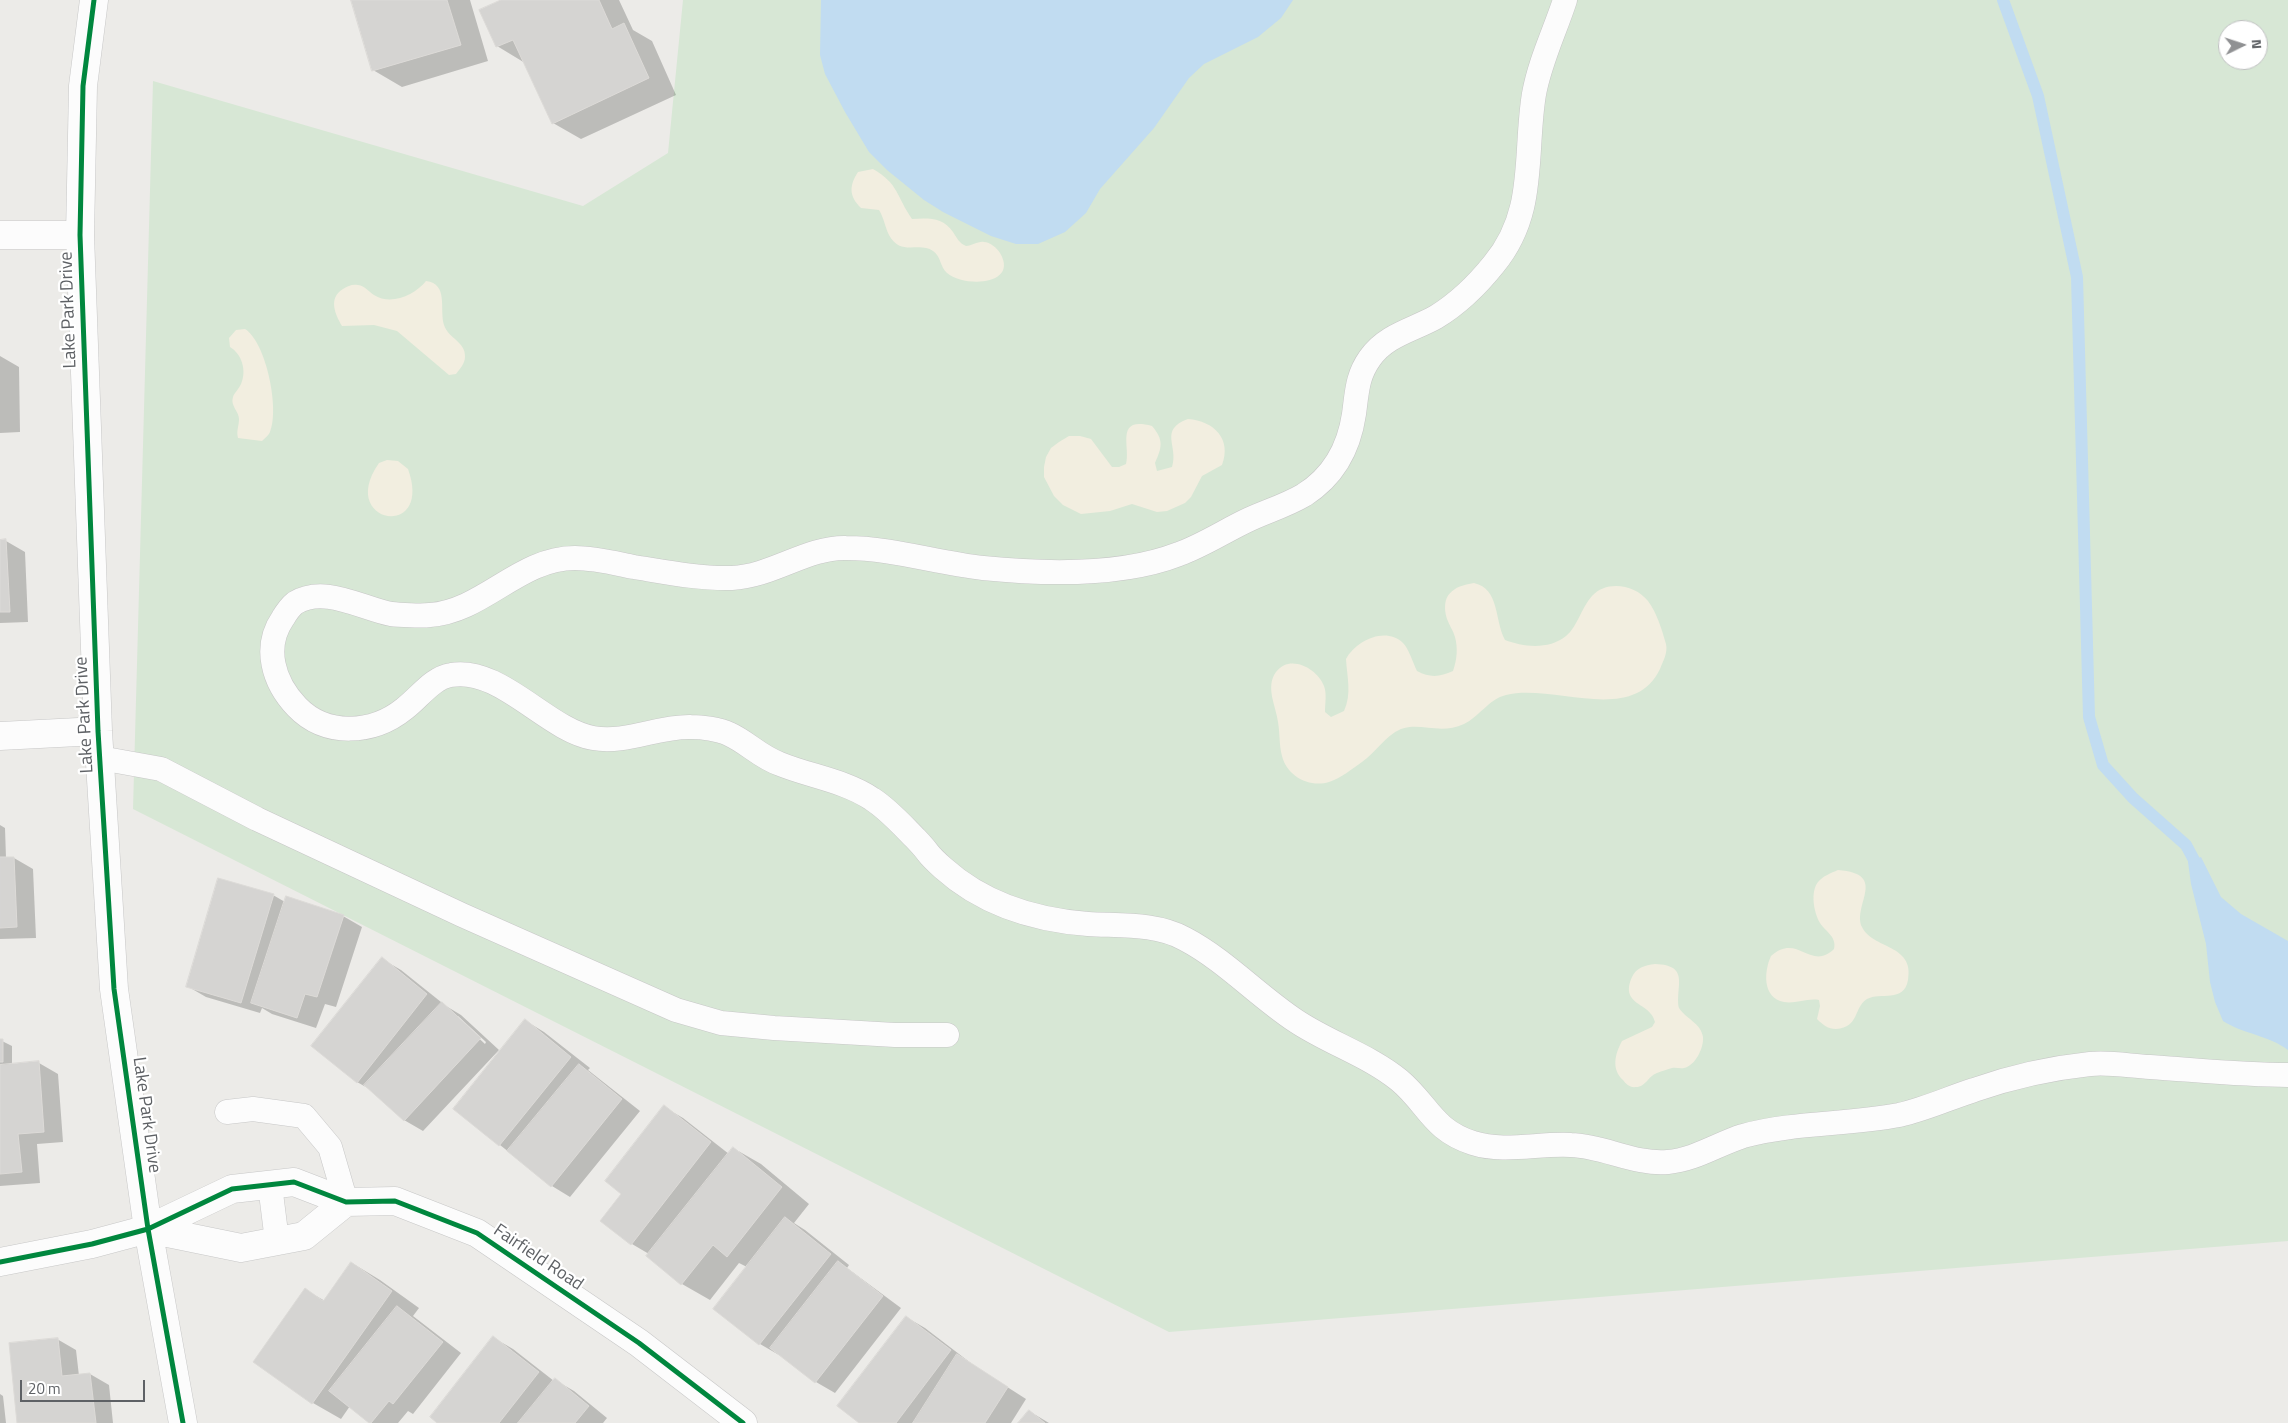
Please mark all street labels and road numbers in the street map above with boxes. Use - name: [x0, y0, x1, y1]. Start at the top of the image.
- street label: Lake Park Drive: [56, 251, 82, 369]
- street label: Lake Park Drive: [71, 656, 99, 774]
- street label: Lake Park Drive: [127, 1056, 165, 1174]
- street label: Fairfield Road: [489, 1220, 587, 1296]

